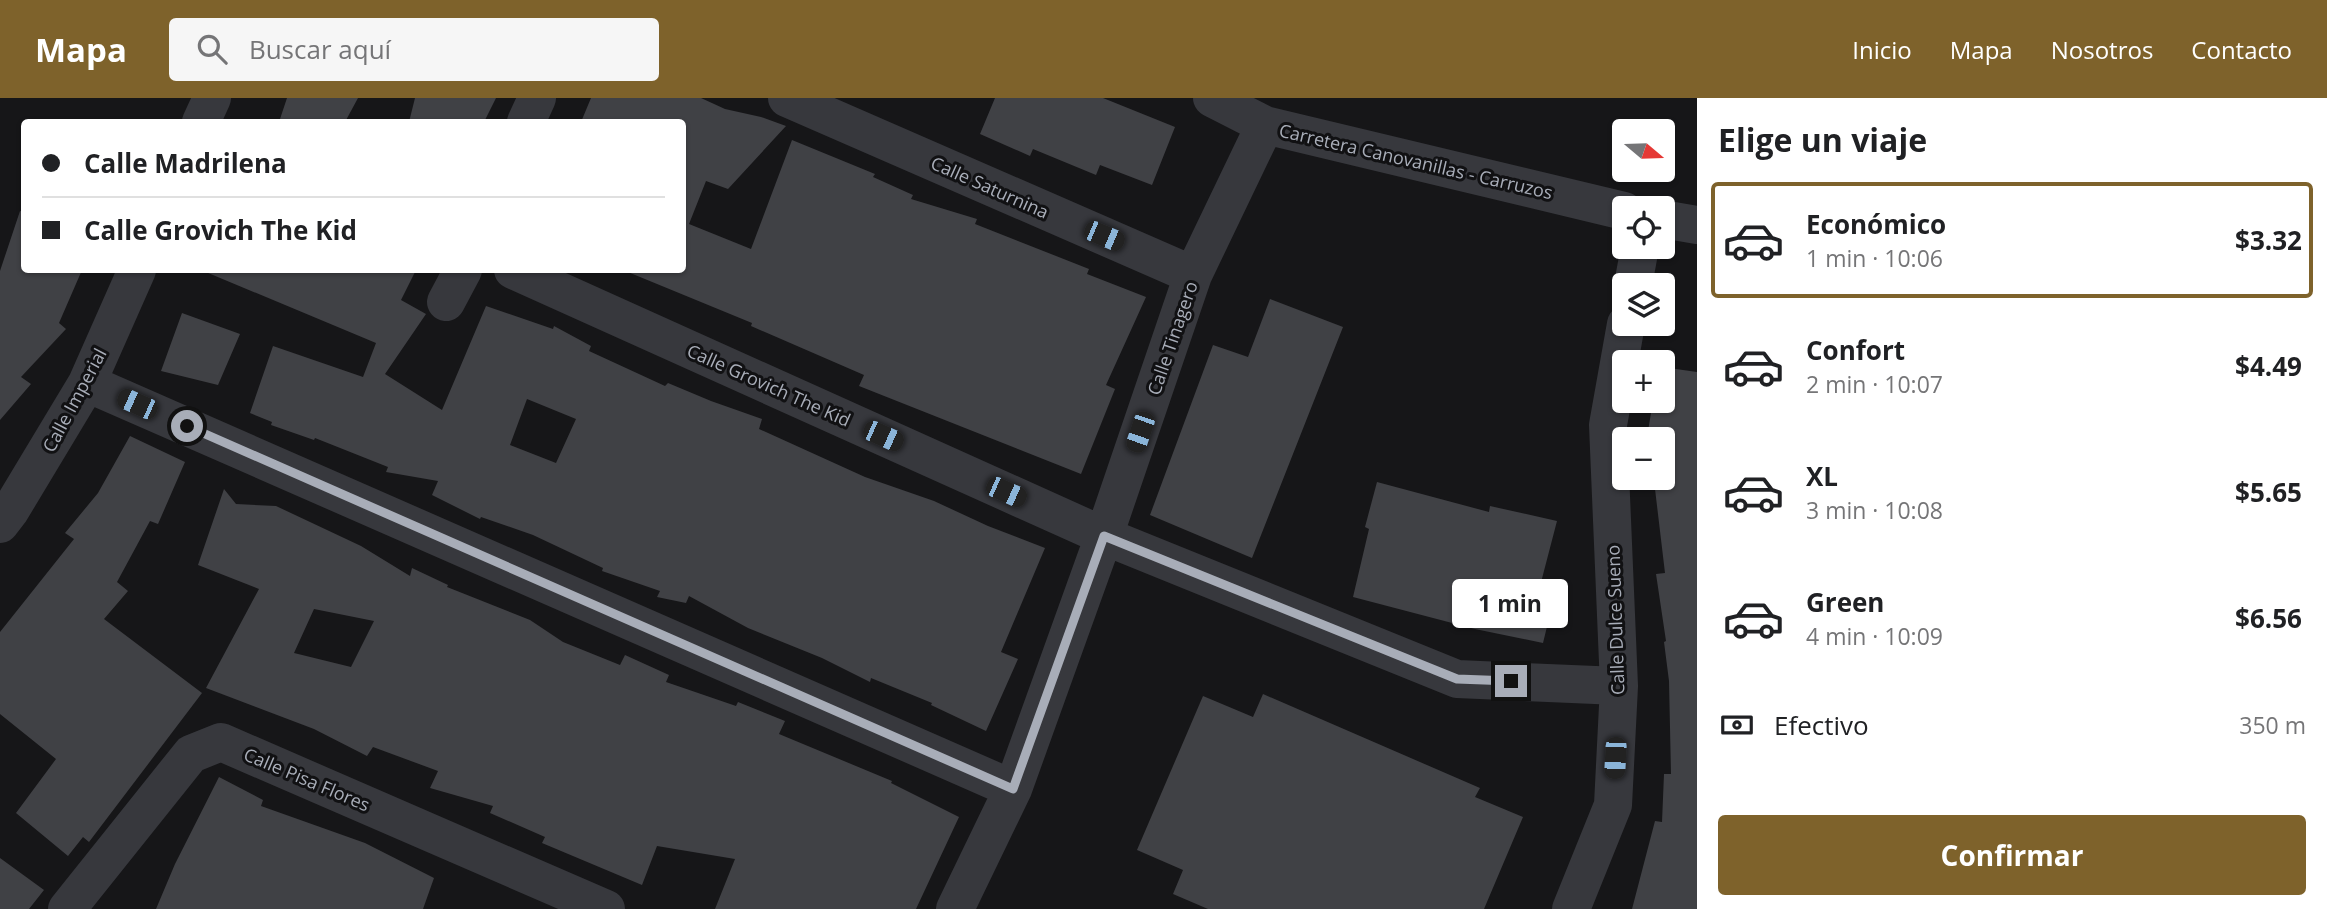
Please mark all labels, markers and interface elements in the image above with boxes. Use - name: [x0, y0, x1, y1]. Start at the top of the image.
- search box: [169, 18, 659, 81]
- text: Mapa: [35, 27, 127, 72]
- icon: search: [193, 30, 231, 68]
- text: Buscar aquí: [249, 31, 391, 67]
- text: Inicio: [1852, 33, 1912, 66]
- text: Mapa: [1950, 33, 2013, 66]
- text: Nosotros: [2051, 33, 2153, 66]
- text: Contacto: [2191, 33, 2292, 66]
- street label: Carretera Canovanillas - Carruzos: [1277, 118, 1555, 204]
- text: Elige un viaje: [1718, 118, 1927, 161]
- north arrow: [1612, 119, 1675, 182]
- map controls: [1612, 119, 1675, 490]
- text: Calle Madrilena: [84, 145, 287, 181]
- street label: Calle Saturnina: [927, 150, 1053, 224]
- button: locate: [1612, 196, 1675, 259]
- text: Económico: [1806, 206, 1946, 242]
- icon: car: [1722, 209, 1785, 272]
- text: Calle Grovich The Kid: [84, 212, 357, 248]
- car: [1081, 218, 1128, 254]
- text: $3.32: [2235, 222, 2302, 258]
- text: 1 min · 10:06: [1806, 242, 1943, 274]
- button: layers: [1612, 273, 1675, 336]
- street label: Calle Tinagero: [1141, 278, 1203, 398]
- text: Confort: [1806, 332, 1905, 368]
- icon: car: [1722, 335, 1785, 398]
- street label: Calle Grovich The Kid: [683, 338, 855, 432]
- street label: Calle Imperial: [37, 344, 111, 456]
- text: $4.49: [2235, 348, 2302, 384]
- button: +: [1612, 350, 1675, 413]
- text: 2 min · 10:07: [1806, 368, 1943, 400]
- car: [114, 386, 161, 422]
- car: [1124, 409, 1157, 455]
- route start: [171, 410, 203, 442]
- car: [860, 418, 907, 454]
- button: −: [1612, 427, 1675, 490]
- text: XL: [1806, 458, 1838, 494]
- icon: car: [1722, 461, 1785, 524]
- car: [983, 474, 1030, 510]
- text: $5.65: [2235, 474, 2302, 510]
- text: 3 min · 10:08: [1806, 494, 1943, 526]
- street label: Calle Dulce Sueno: [1600, 545, 1630, 695]
- callout: 1 min: [1453, 580, 1569, 628]
- text: Green: [1806, 584, 1884, 620]
- text: 1 min: [1478, 587, 1542, 619]
- icon: car: [1722, 587, 1785, 650]
- text: $6.56: [2235, 600, 2302, 636]
- text: 4 min · 10:09: [1806, 620, 1943, 652]
- route end: [1495, 665, 1527, 697]
- icon: cash: [1718, 706, 1756, 744]
- text: Efectivo: [1774, 707, 1869, 743]
- text: 350 m: [2239, 709, 2306, 741]
- car: [1604, 736, 1627, 780]
- street label: Calle Pisa Flores: [240, 742, 374, 816]
- button: Confirmar: [1718, 815, 2306, 895]

